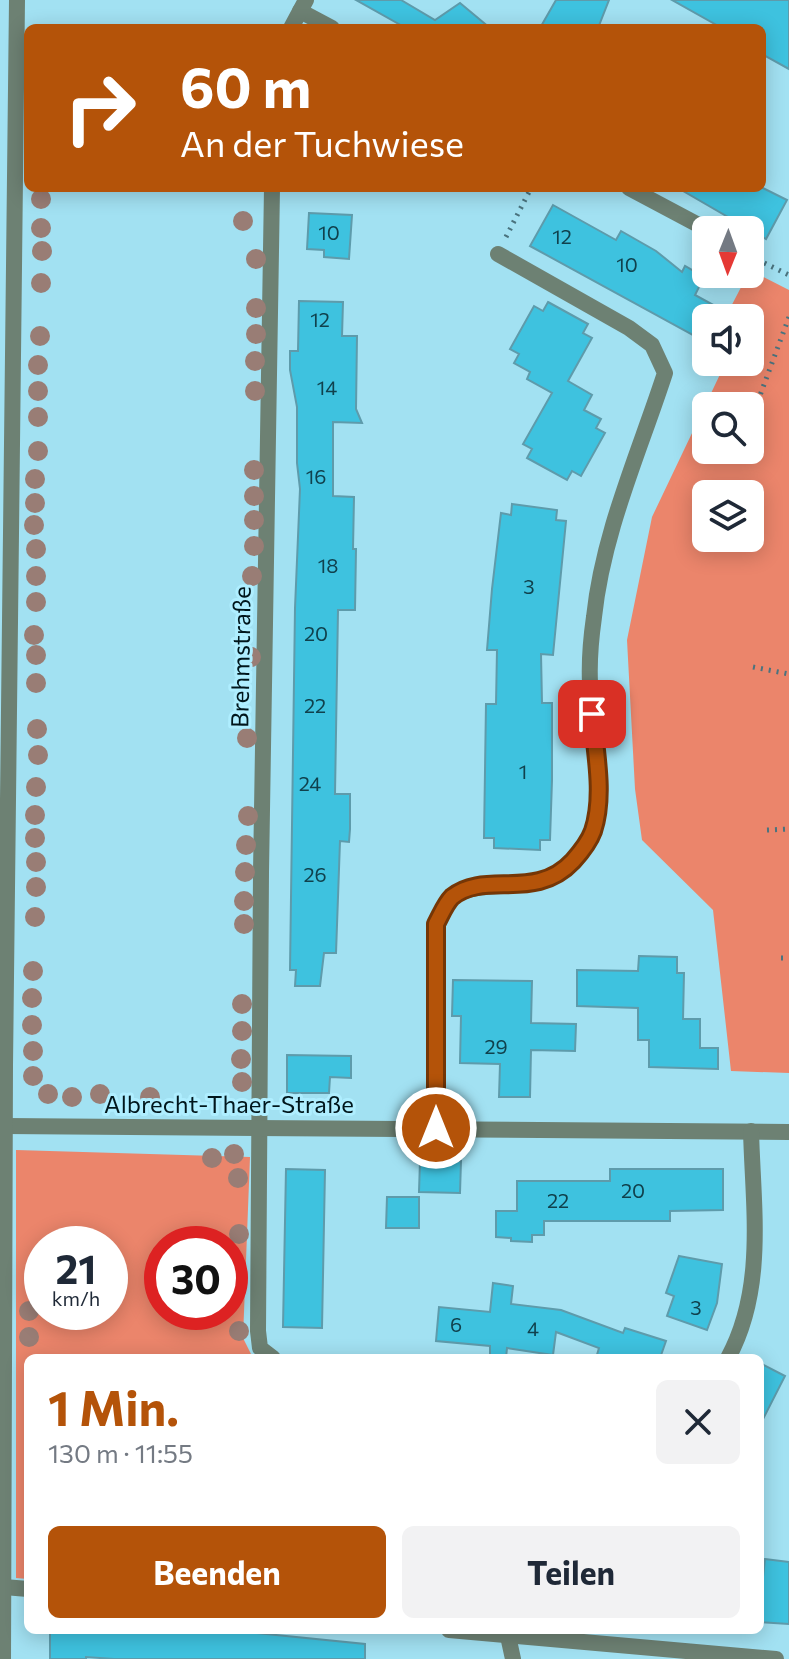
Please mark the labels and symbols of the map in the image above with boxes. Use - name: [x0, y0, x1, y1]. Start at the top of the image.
- north arrow: [692, 216, 764, 288]
- house number: 10: [318, 220, 340, 244]
- house number: 12: [552, 224, 572, 248]
- house number: 10: [616, 252, 638, 276]
- house number: 12: [310, 307, 330, 331]
- house number: 14: [317, 375, 337, 399]
- house number: 16: [306, 464, 326, 488]
- house number: 18: [318, 553, 338, 577]
- house number: 3: [523, 574, 535, 598]
- street label: Brehmstraße: [224, 586, 256, 728]
- house number: 20: [304, 621, 328, 645]
- pin: [558, 680, 626, 748]
- house number: 22: [304, 693, 326, 717]
- house number: 1: [519, 759, 527, 783]
- house number: 24: [299, 771, 321, 795]
- house number: 26: [303, 862, 327, 886]
- house number: 29: [484, 1034, 508, 1058]
- position arrow: [394, 1086, 478, 1170]
- street label: Albrecht-Thaer-Straße: [104, 1089, 354, 1118]
- house number: 20: [621, 1178, 645, 1202]
- house number: 22: [547, 1188, 569, 1212]
- speed limit sign: 30: [144, 1226, 248, 1330]
- house number: 3: [690, 1295, 702, 1319]
- house number: 6: [450, 1312, 462, 1336]
- house number: 4: [527, 1316, 539, 1340]

